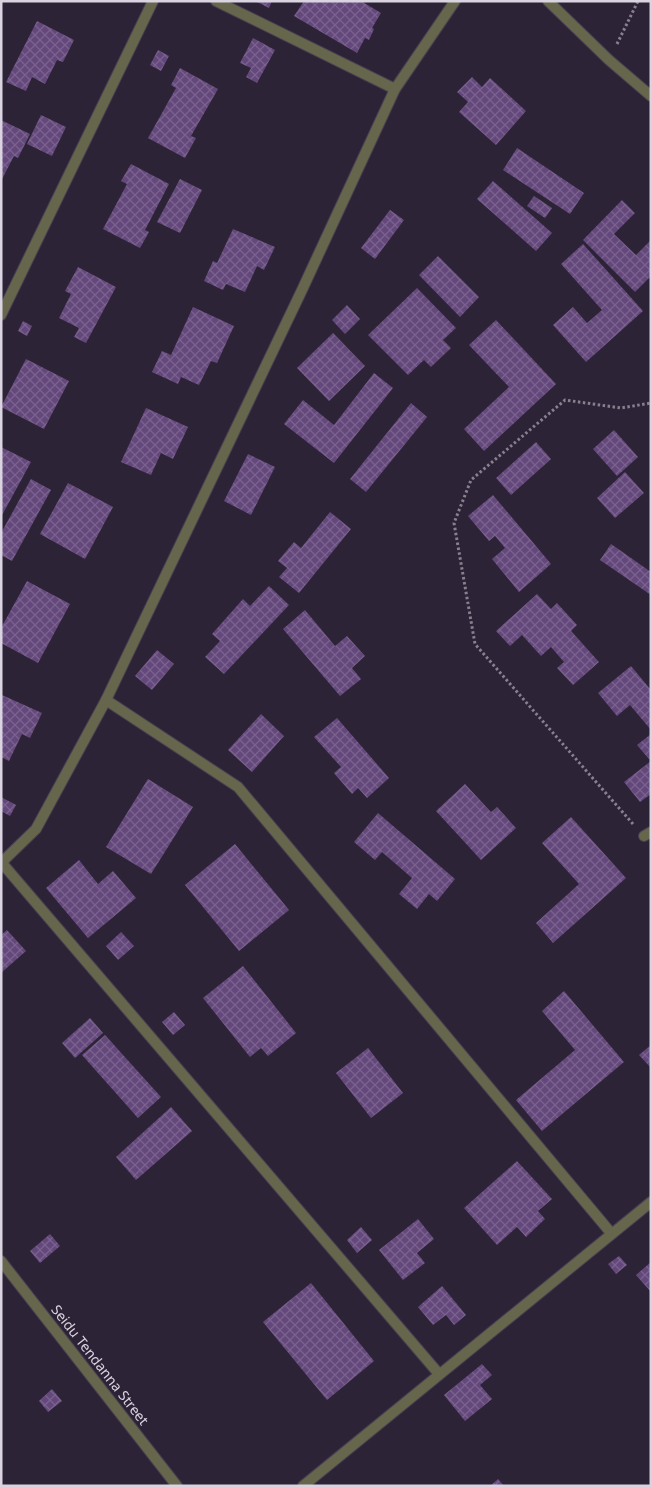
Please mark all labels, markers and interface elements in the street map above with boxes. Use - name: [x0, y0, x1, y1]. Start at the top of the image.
- street label: Seidu Tendanna Street: [47, 1301, 153, 1429]

